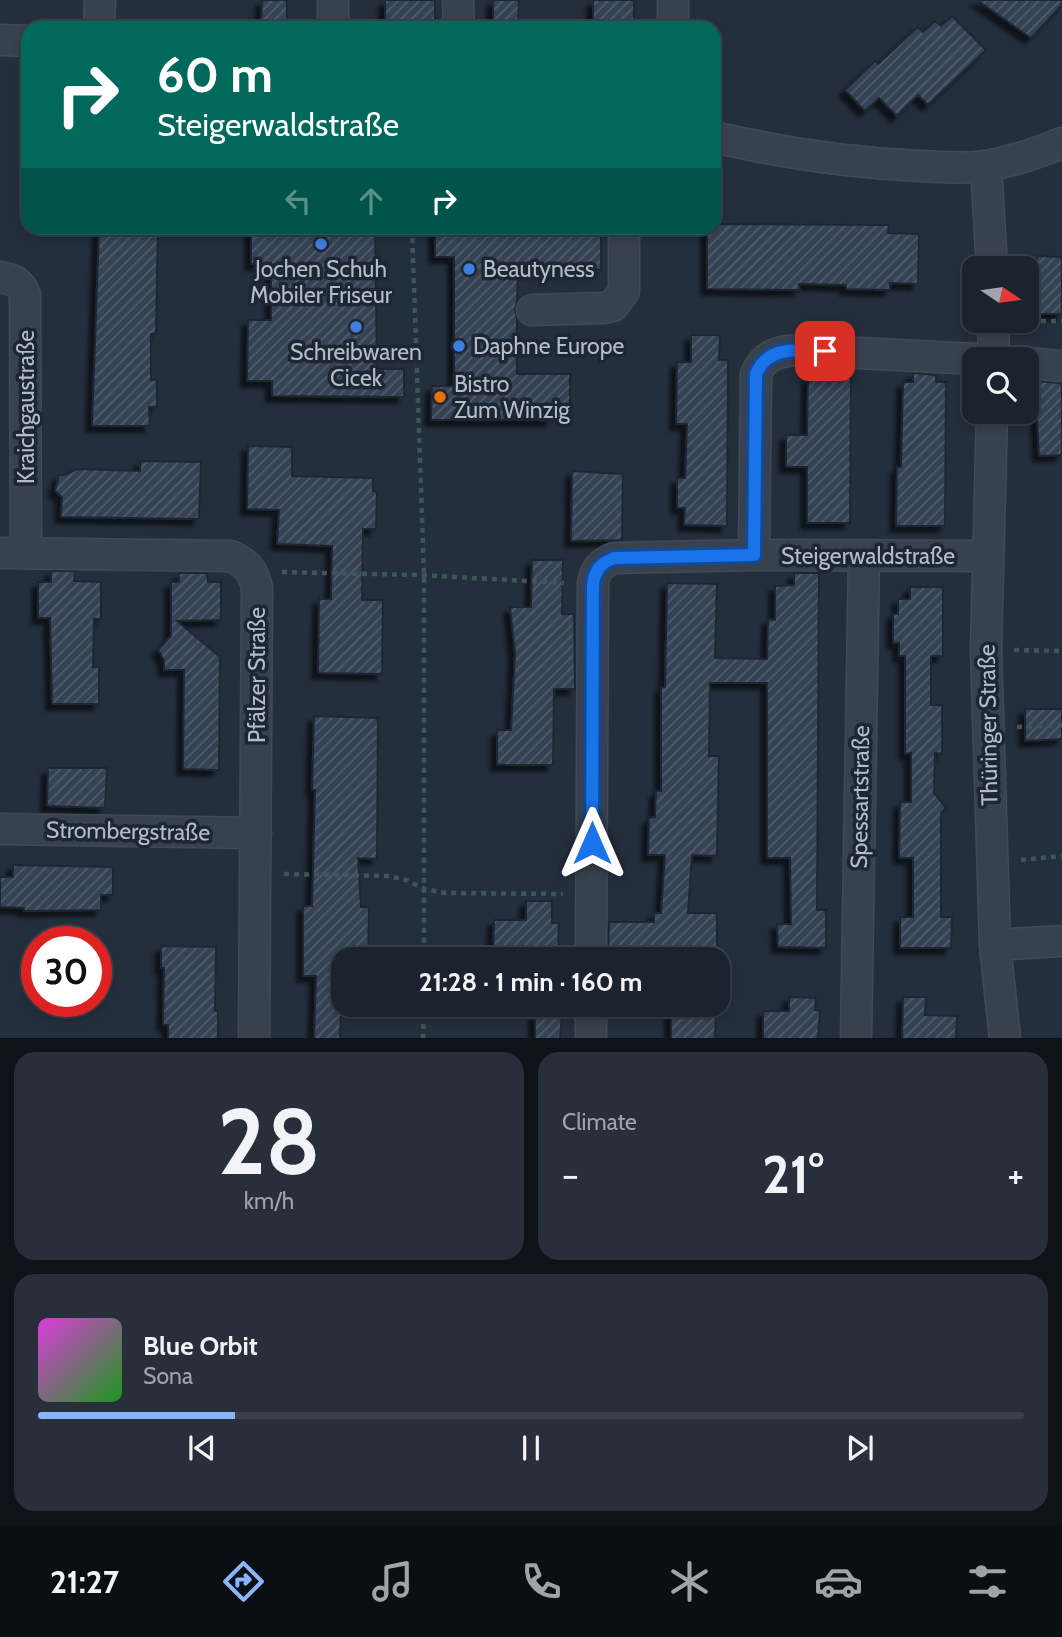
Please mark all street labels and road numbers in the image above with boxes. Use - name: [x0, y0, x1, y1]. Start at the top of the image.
- street label: Kraichgaustraße: [12, 330, 40, 484]
- street label: Steigerwaldstraße: [781, 542, 955, 570]
- street label: Pfälzer Straße: [243, 607, 271, 743]
- street label: Thüringer Straße: [973, 644, 1003, 806]
- street label: Spessartstraße: [845, 725, 875, 869]
- street label: Strombergstraße: [46, 816, 211, 846]

